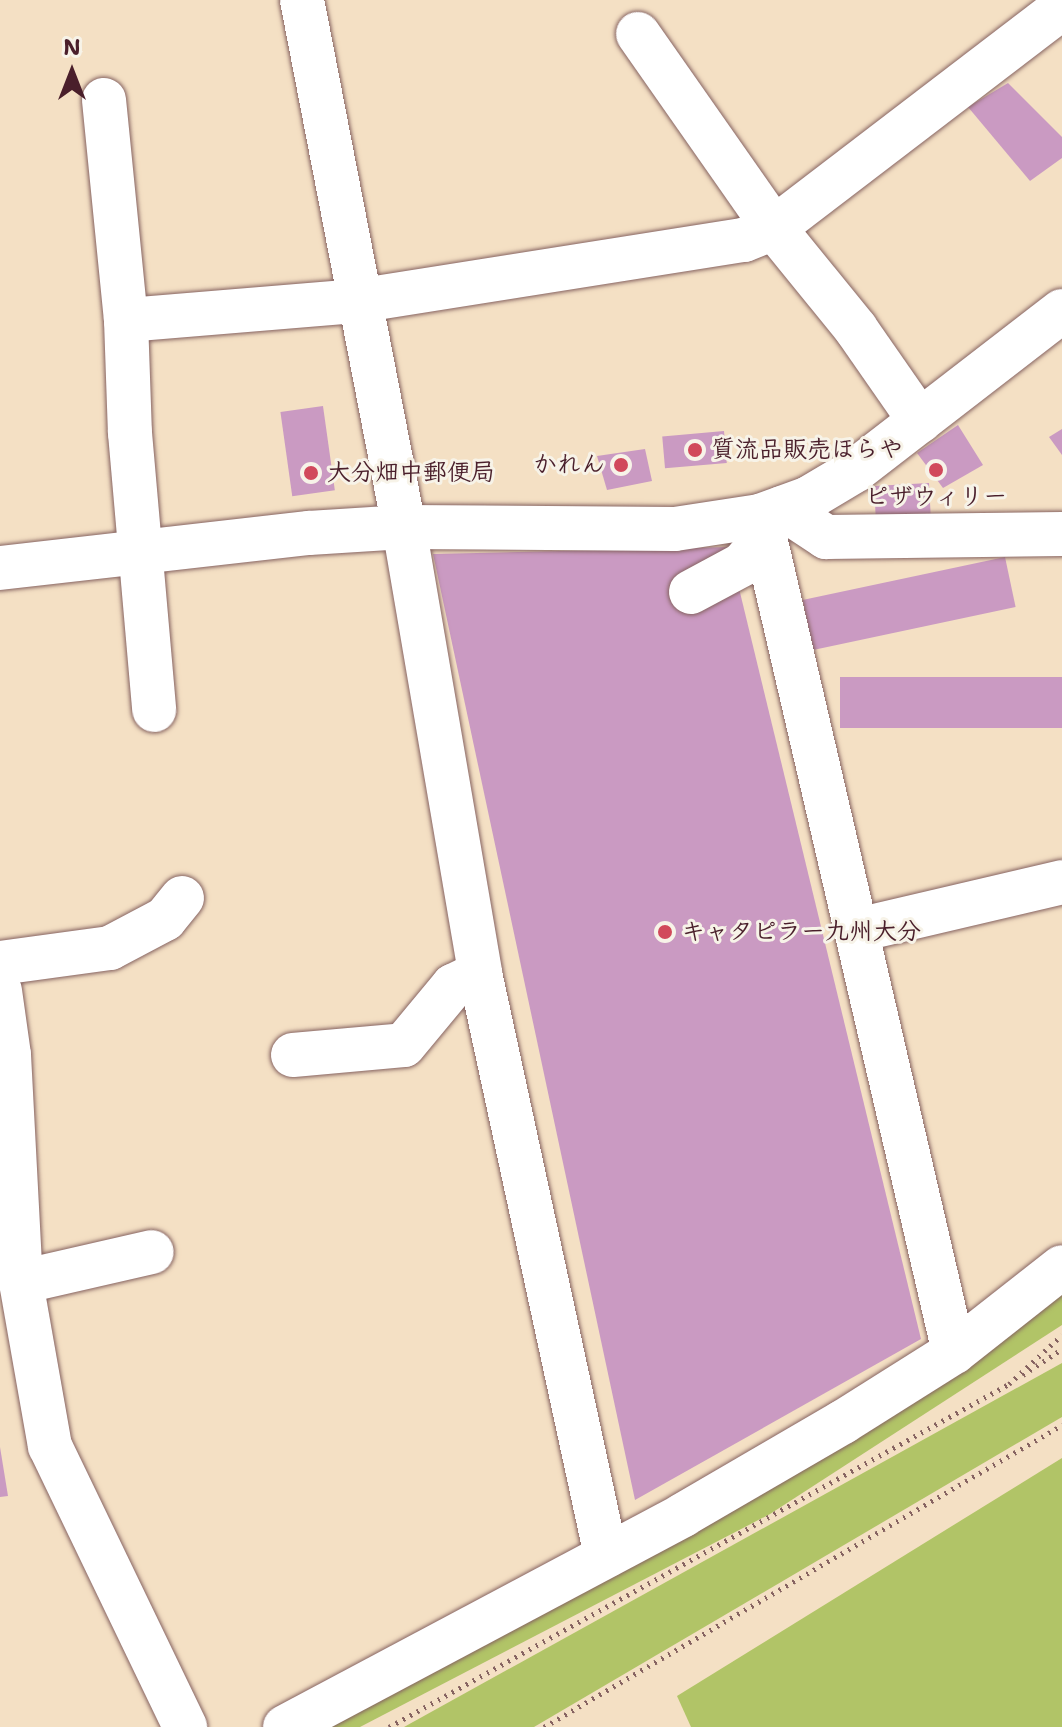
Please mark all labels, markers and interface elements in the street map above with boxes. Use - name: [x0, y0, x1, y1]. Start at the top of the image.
- north arrow: [32, 32, 112, 112]
- text: N: [63, 33, 81, 62]
- place label: 質流品販売ほらや: [711, 436, 903, 464]
- marker: 質流品販売ほらや: [686, 441, 704, 459]
- place label: かれん: [533, 451, 605, 479]
- marker: かれん: [612, 456, 630, 474]
- place label: 大分畑中郵便局: [327, 459, 495, 487]
- marker: ピザウィリー: [927, 461, 945, 479]
- marker: 大分畑中郵便局: [302, 464, 320, 482]
- place label: ピザウィリー: [864, 483, 1008, 511]
- place label: キャタピラー九州大分: [681, 918, 921, 946]
- marker: キャタピラー九州大分: [656, 923, 674, 941]

